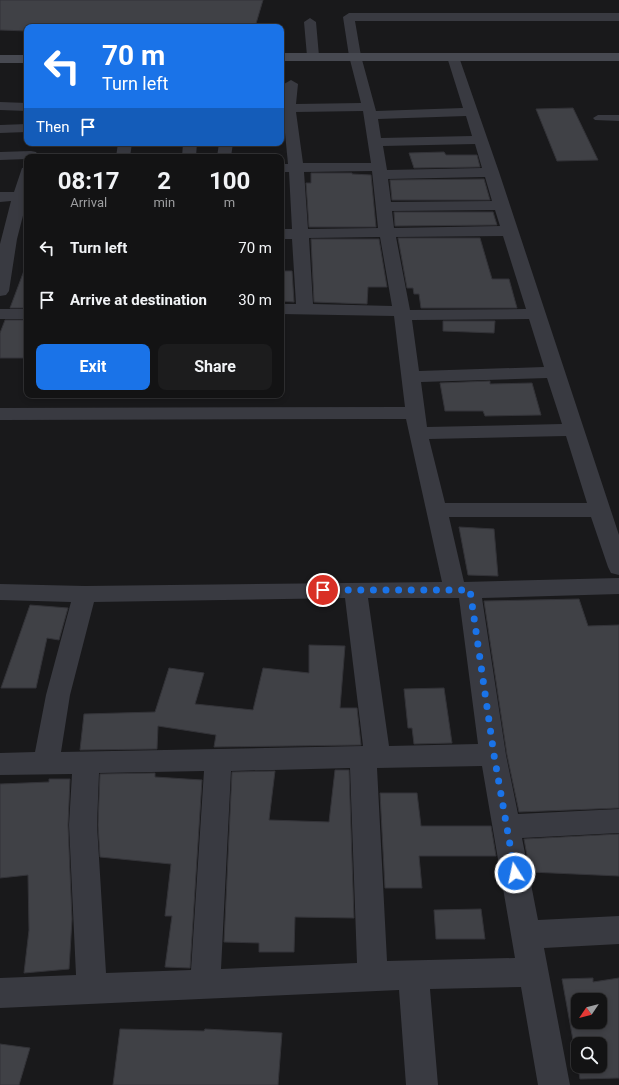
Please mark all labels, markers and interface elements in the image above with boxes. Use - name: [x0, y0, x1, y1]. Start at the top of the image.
- text: 70 m: [102, 39, 165, 72]
- icon: left: [36, 40, 88, 92]
- text: Turn left: [102, 73, 168, 94]
- icon: arrive: [77, 116, 99, 138]
- text: Then: [36, 118, 69, 136]
- text: 08:17: [58, 167, 120, 195]
- text: 2: [157, 167, 171, 195]
- text: 100: [209, 167, 250, 195]
- text: Arrival: [70, 195, 107, 210]
- text: min: [153, 195, 175, 210]
- text: m: [224, 195, 235, 210]
- icon: left: [36, 237, 58, 259]
- text: Turn left: [70, 239, 127, 257]
- text: 70 m: [238, 239, 272, 257]
- icon: arrive: [36, 289, 58, 311]
- text: Arrive at destination: [70, 291, 207, 309]
- text: 30 m: [238, 291, 272, 309]
- button: Exit: [36, 344, 150, 390]
- button: Share: [158, 344, 272, 390]
- pin: [306, 573, 340, 607]
- icon: arrive: [312, 579, 334, 601]
- position arrow: [494, 852, 536, 894]
- north arrow: [571, 993, 607, 1029]
- map controls: [571, 993, 607, 1073]
- button: search: [571, 1037, 607, 1073]

